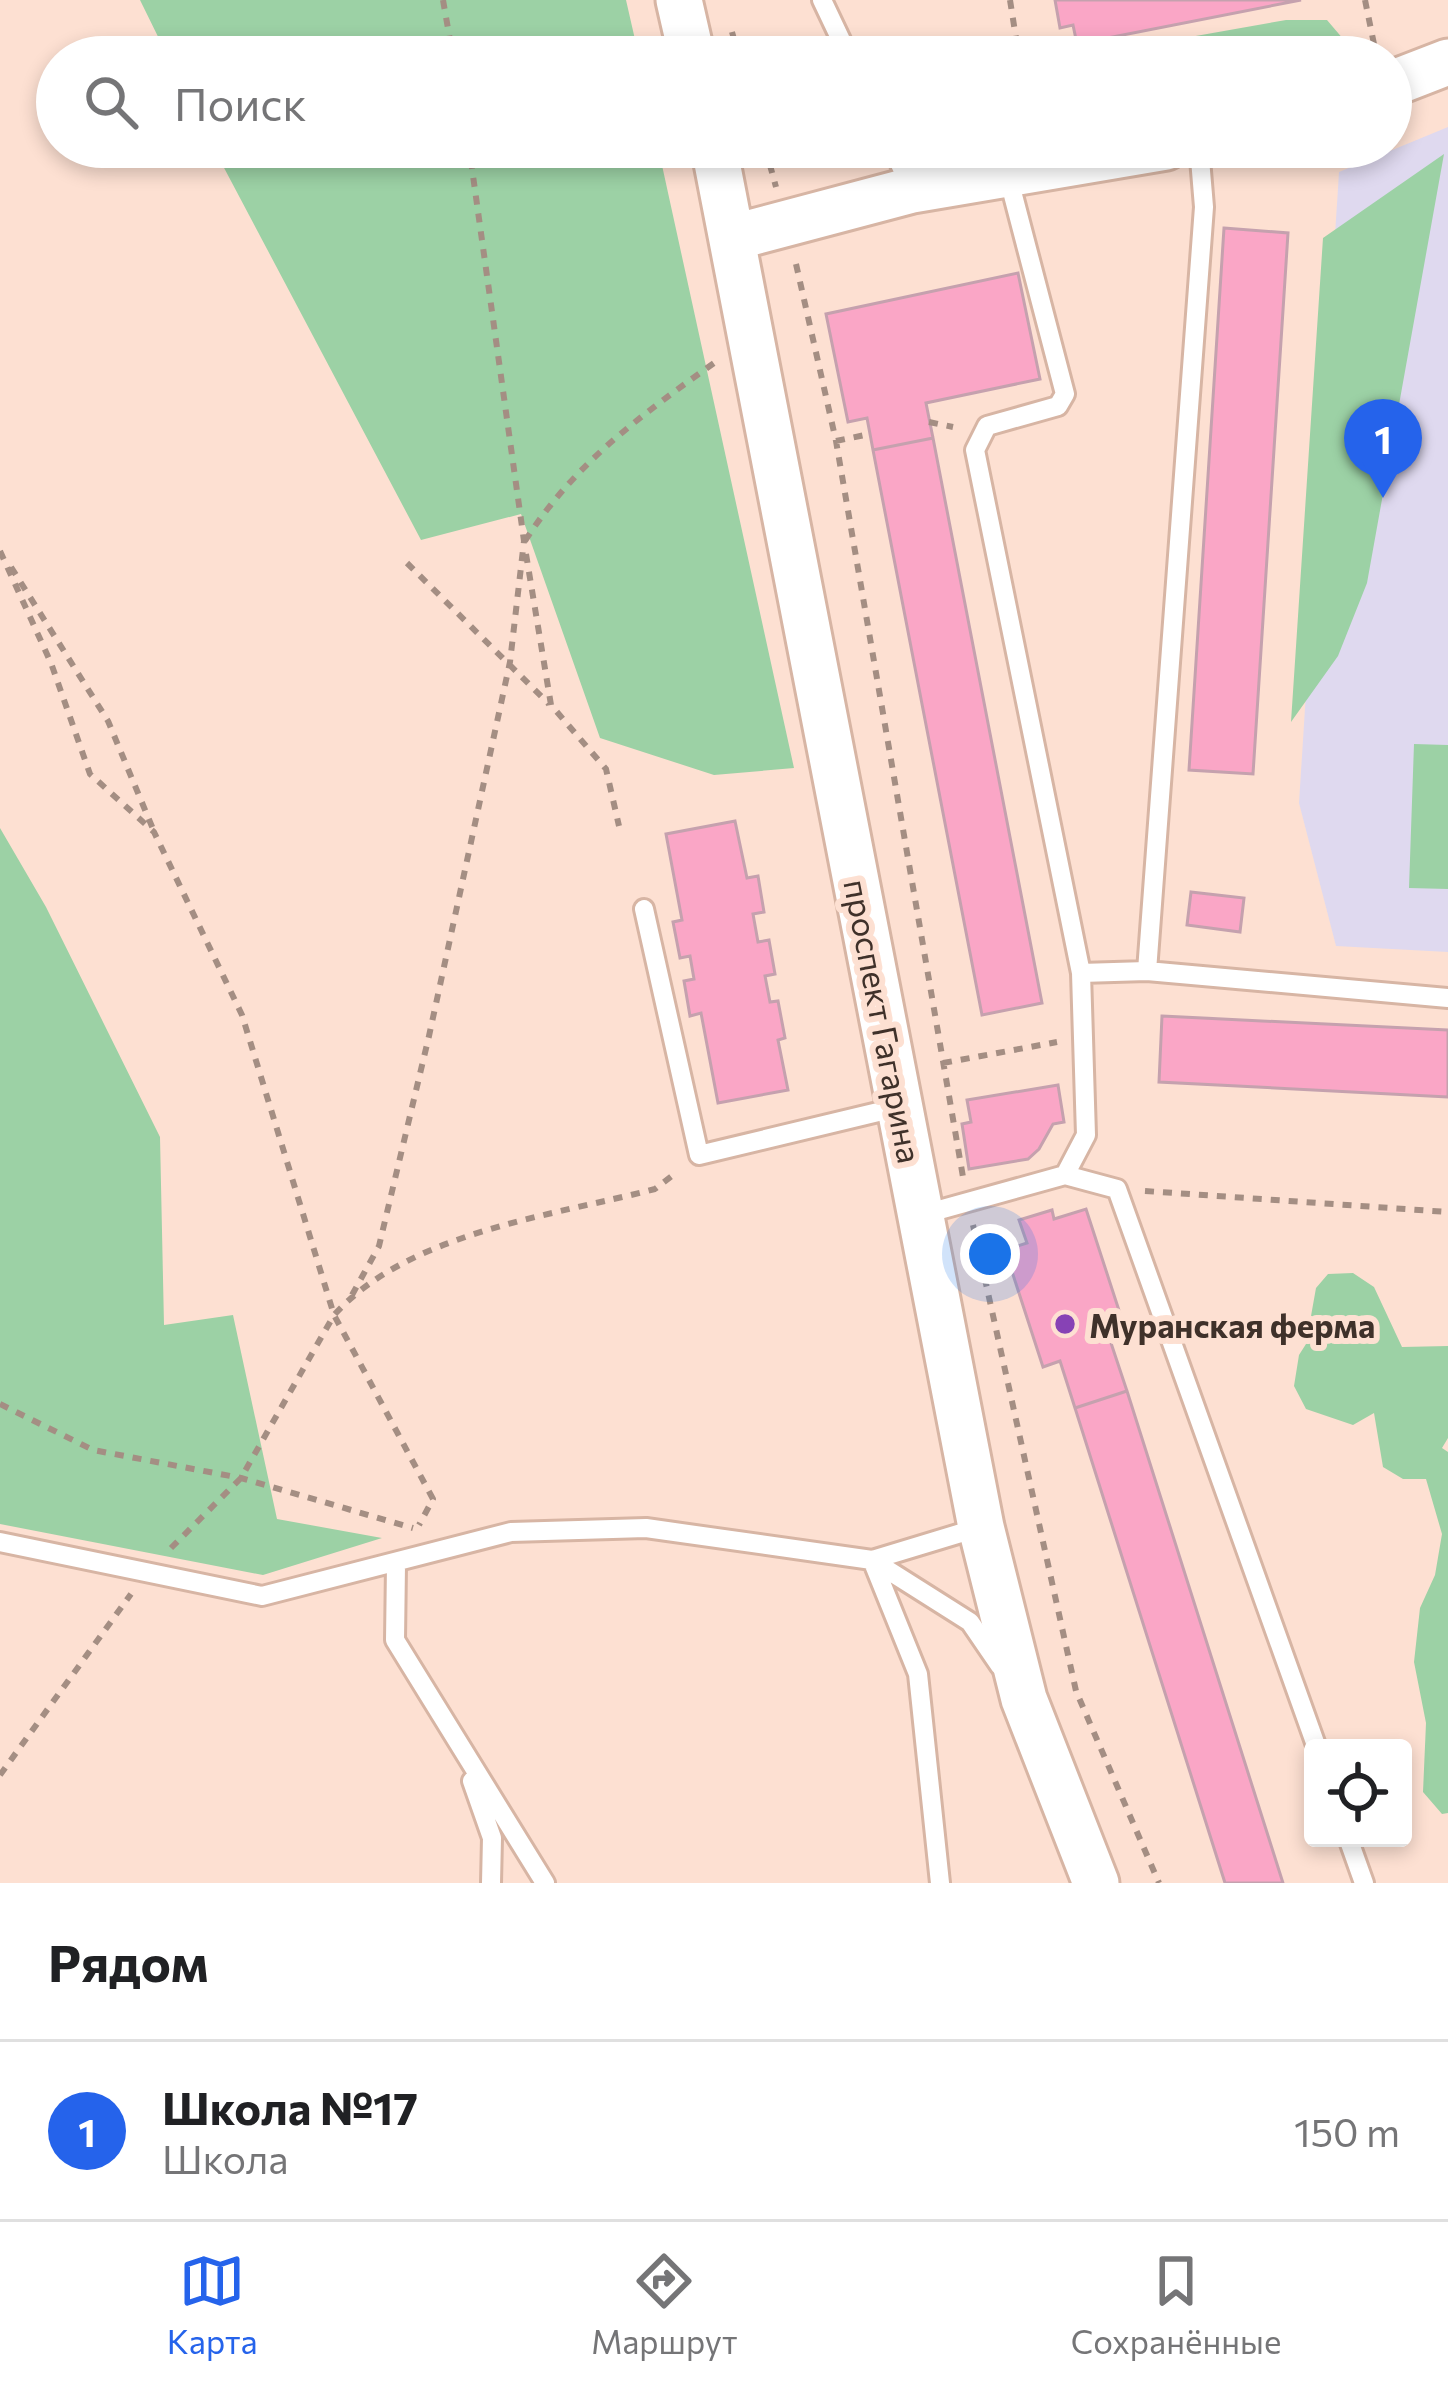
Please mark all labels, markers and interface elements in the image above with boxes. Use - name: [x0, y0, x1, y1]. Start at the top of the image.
- search box: [36, 36, 1412, 168]
- icon: search: [78, 69, 144, 135]
- text: Поиск: [174, 75, 307, 130]
- pin: 1: [1344, 399, 1422, 498]
- street label: проспект Гагарина: [836, 876, 932, 1166]
- your location: [960, 1224, 1020, 1284]
- place label: Муранская ферма: [1089, 1304, 1375, 1345]
- marker: Муранская ферма: [1052, 1311, 1078, 1337]
- map controls: [1304, 1739, 1412, 1847]
- button: locate: [1304, 1739, 1412, 1847]
- text: Рядом: [48, 1930, 209, 1993]
- text: Школа №17: [162, 2079, 418, 2134]
- text: 1: [78, 2107, 96, 2155]
- text: 150 m: [1294, 2107, 1400, 2155]
- text: Школа: [162, 2134, 289, 2182]
- tab: Карта: [167, 2248, 258, 2361]
- tab: Маршрут: [591, 2248, 737, 2361]
- tab: Сохранённые: [1071, 2248, 1281, 2361]

